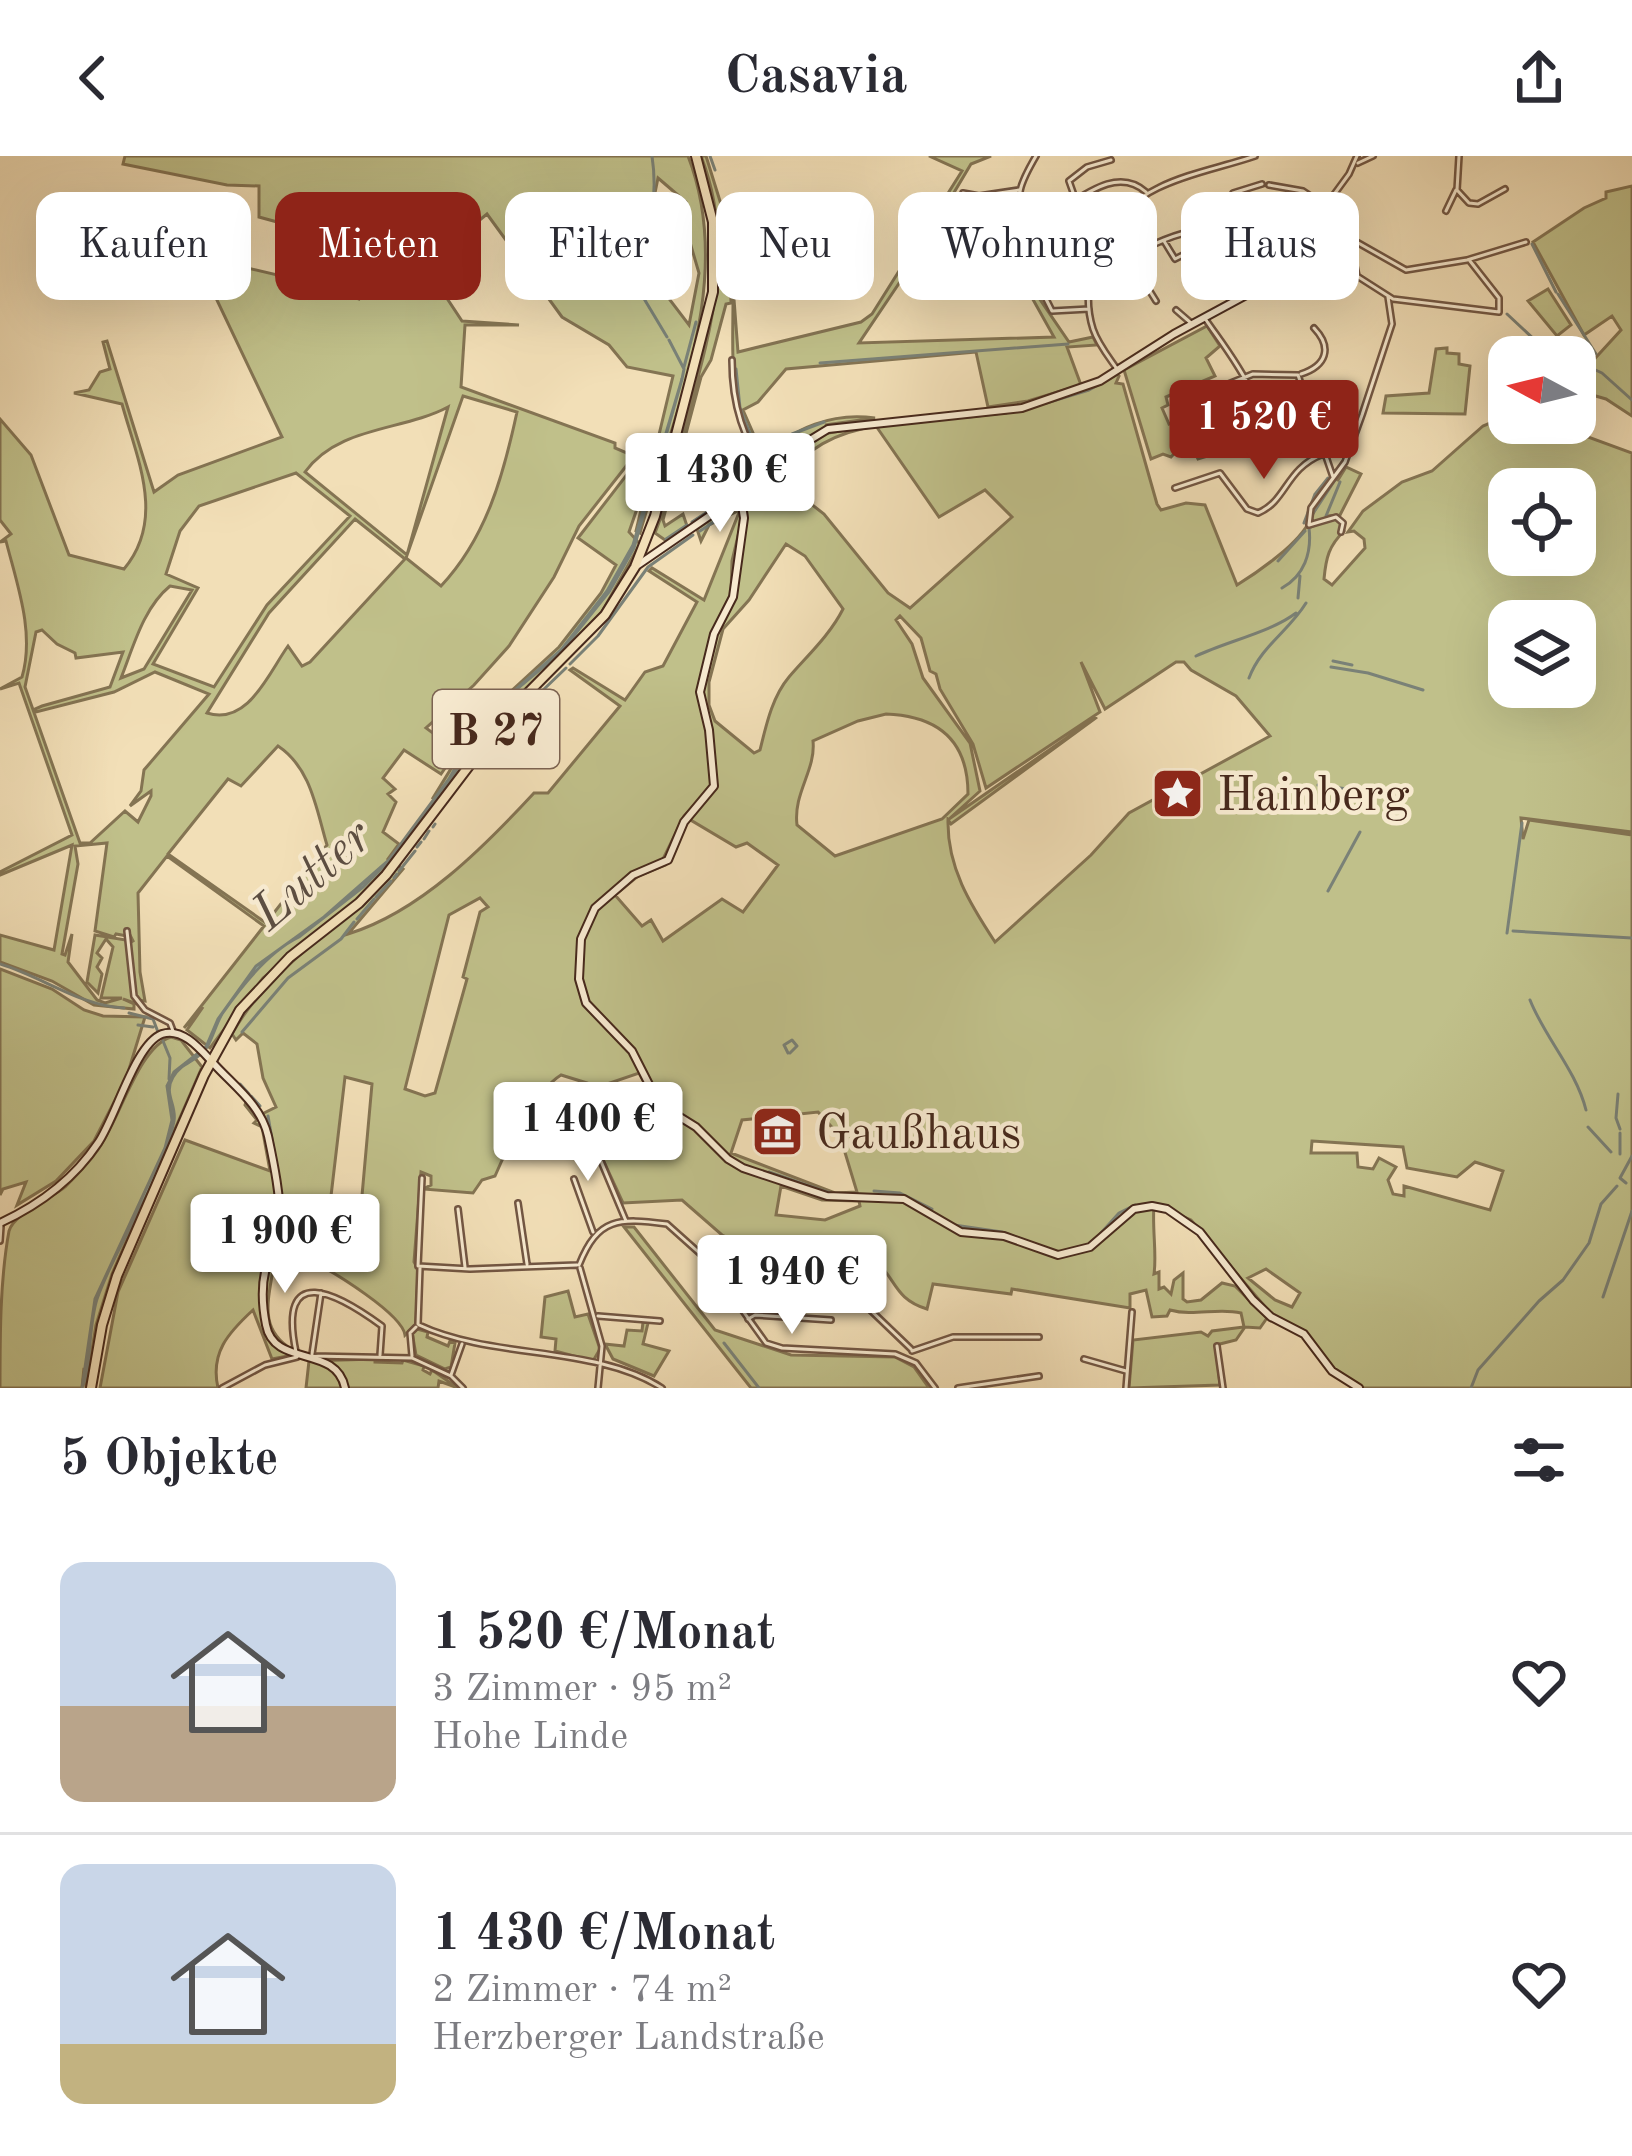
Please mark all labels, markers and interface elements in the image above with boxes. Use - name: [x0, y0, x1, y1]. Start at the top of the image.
- icon: back: [60, 45, 126, 111]
- icon: share: [1506, 45, 1572, 111]
- text: Casavia: [724, 51, 908, 105]
- chip: Kaufen: [36, 192, 251, 300]
- chip: Mieten: [275, 192, 481, 300]
- chip: Filter: [505, 192, 692, 300]
- chip: Neu: [716, 192, 874, 300]
- chip: Wohnung: [898, 192, 1157, 300]
- chip: Haus: [1181, 192, 1359, 300]
- north arrow: [1488, 336, 1596, 444]
- map controls: [1488, 336, 1596, 708]
- pin: 1 520 €: [1153, 380, 1375, 482]
- text: 1 520 €: [1197, 399, 1331, 438]
- pin: 1 430 €: [609, 433, 831, 535]
- text: 1 430 €: [653, 452, 787, 491]
- button: locate: [1488, 468, 1596, 576]
- button: layers: [1488, 600, 1596, 708]
- road number: B 27: [433, 690, 559, 768]
- place icon: Hainberg: [1150, 765, 1206, 821]
- place label: Hainberg: [1217, 773, 1410, 821]
- water label: Lutter: [243, 811, 383, 942]
- pin: 1 400 €: [477, 1082, 699, 1184]
- text: 1 400 €: [521, 1101, 655, 1140]
- museum icon: Gaußhaus: [749, 1103, 805, 1159]
- place label: Gaußhaus: [816, 1111, 1021, 1159]
- pin: 1 900 €: [174, 1194, 396, 1296]
- text: 1 900 €: [218, 1213, 352, 1252]
- pin: 1 940 €: [681, 1235, 903, 1337]
- text: 1 940 €: [725, 1254, 859, 1293]
- icon: filters: [1506, 1427, 1572, 1493]
- text: 5 Objekte: [60, 1435, 279, 1486]
- text: 1 520 €/Monat: [432, 1609, 775, 1660]
- icon: home: [156, 1610, 300, 1754]
- icon: heart: [1506, 1649, 1572, 1715]
- text: 3 Zimmer · 95 m²: [432, 1670, 732, 1709]
- text: Hohe Linde: [432, 1718, 628, 1757]
- text: 1 430 €/Monat: [432, 1910, 775, 1961]
- icon: home: [156, 1912, 300, 2056]
- icon: heart: [1506, 1951, 1572, 2017]
- text: 2 Zimmer · 74 m²: [432, 1971, 732, 2010]
- text: Herzberger Landstraße: [432, 2019, 825, 2058]

